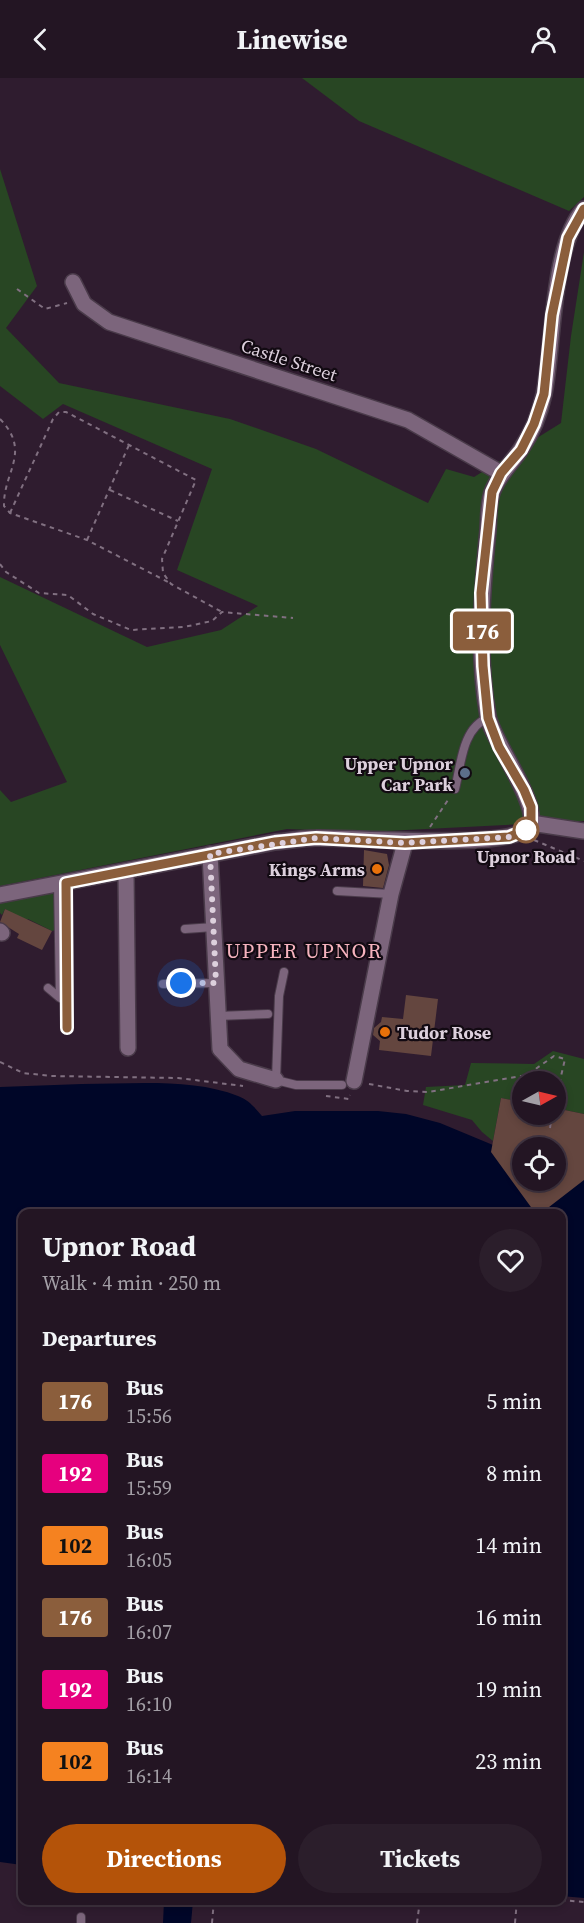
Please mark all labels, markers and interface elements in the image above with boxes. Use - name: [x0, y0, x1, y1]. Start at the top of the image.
- text: Linewise: [237, 21, 348, 58]
- icon: back: [24, 23, 57, 56]
- icon: person: [527, 23, 560, 56]
- street label: Castle Street: [238, 333, 340, 387]
- line badge: 176: [448, 612, 516, 650]
- text: 176: [465, 617, 499, 646]
- place label: Upper Upnor Car Park: [344, 751, 454, 797]
- marker: Upper Upnor Car Park: [458, 766, 472, 780]
- marker: Upnor Road: [513, 817, 539, 843]
- place label: Upnor Road: [476, 844, 576, 869]
- place label: Kings Arms: [269, 857, 365, 882]
- marker: Kings Arms: [370, 862, 384, 876]
- district label: UPPER UPNOR: [225, 936, 383, 965]
- your location: [166, 968, 196, 998]
- place label: Tudor Rose: [397, 1020, 491, 1045]
- marker: Tudor Rose: [378, 1025, 392, 1039]
- north arrow: [512, 1071, 566, 1125]
- map controls: [512, 1071, 566, 1191]
- button: locate: [512, 1137, 566, 1191]
- text: Upnor Road: [42, 1227, 196, 1265]
- button: heart: [479, 1229, 542, 1292]
- text: Walk · 4 min · 250 m: [42, 1269, 221, 1297]
- text: Departures: [42, 1323, 156, 1353]
- text: Bus: [126, 1372, 163, 1402]
- text: 5 min: [486, 1386, 542, 1416]
- text: 176: [58, 1387, 92, 1416]
- text: 15:56: [126, 1402, 172, 1430]
- text: Bus: [126, 1444, 163, 1474]
- text: 8 min: [486, 1458, 542, 1488]
- text: 192: [58, 1459, 92, 1488]
- text: 15:59: [126, 1474, 172, 1502]
- text: Bus: [126, 1516, 163, 1546]
- text: 14 min: [475, 1530, 542, 1560]
- text: 102: [58, 1531, 92, 1560]
- text: 16:05: [126, 1546, 172, 1574]
- text: Bus: [126, 1588, 163, 1618]
- text: 16 min: [475, 1602, 542, 1632]
- text: 176: [58, 1603, 92, 1632]
- text: 16:07: [126, 1618, 172, 1646]
- text: Bus: [126, 1660, 163, 1690]
- text: 19 min: [475, 1674, 542, 1704]
- text: 192: [58, 1675, 92, 1704]
- text: 16:10: [126, 1690, 172, 1718]
- text: Bus: [126, 1732, 163, 1762]
- text: 23 min: [475, 1746, 542, 1776]
- text: 102: [58, 1747, 92, 1776]
- text: 16:14: [126, 1762, 172, 1790]
- button: Directions: [42, 1824, 286, 1893]
- button: Tickets: [298, 1824, 542, 1893]

